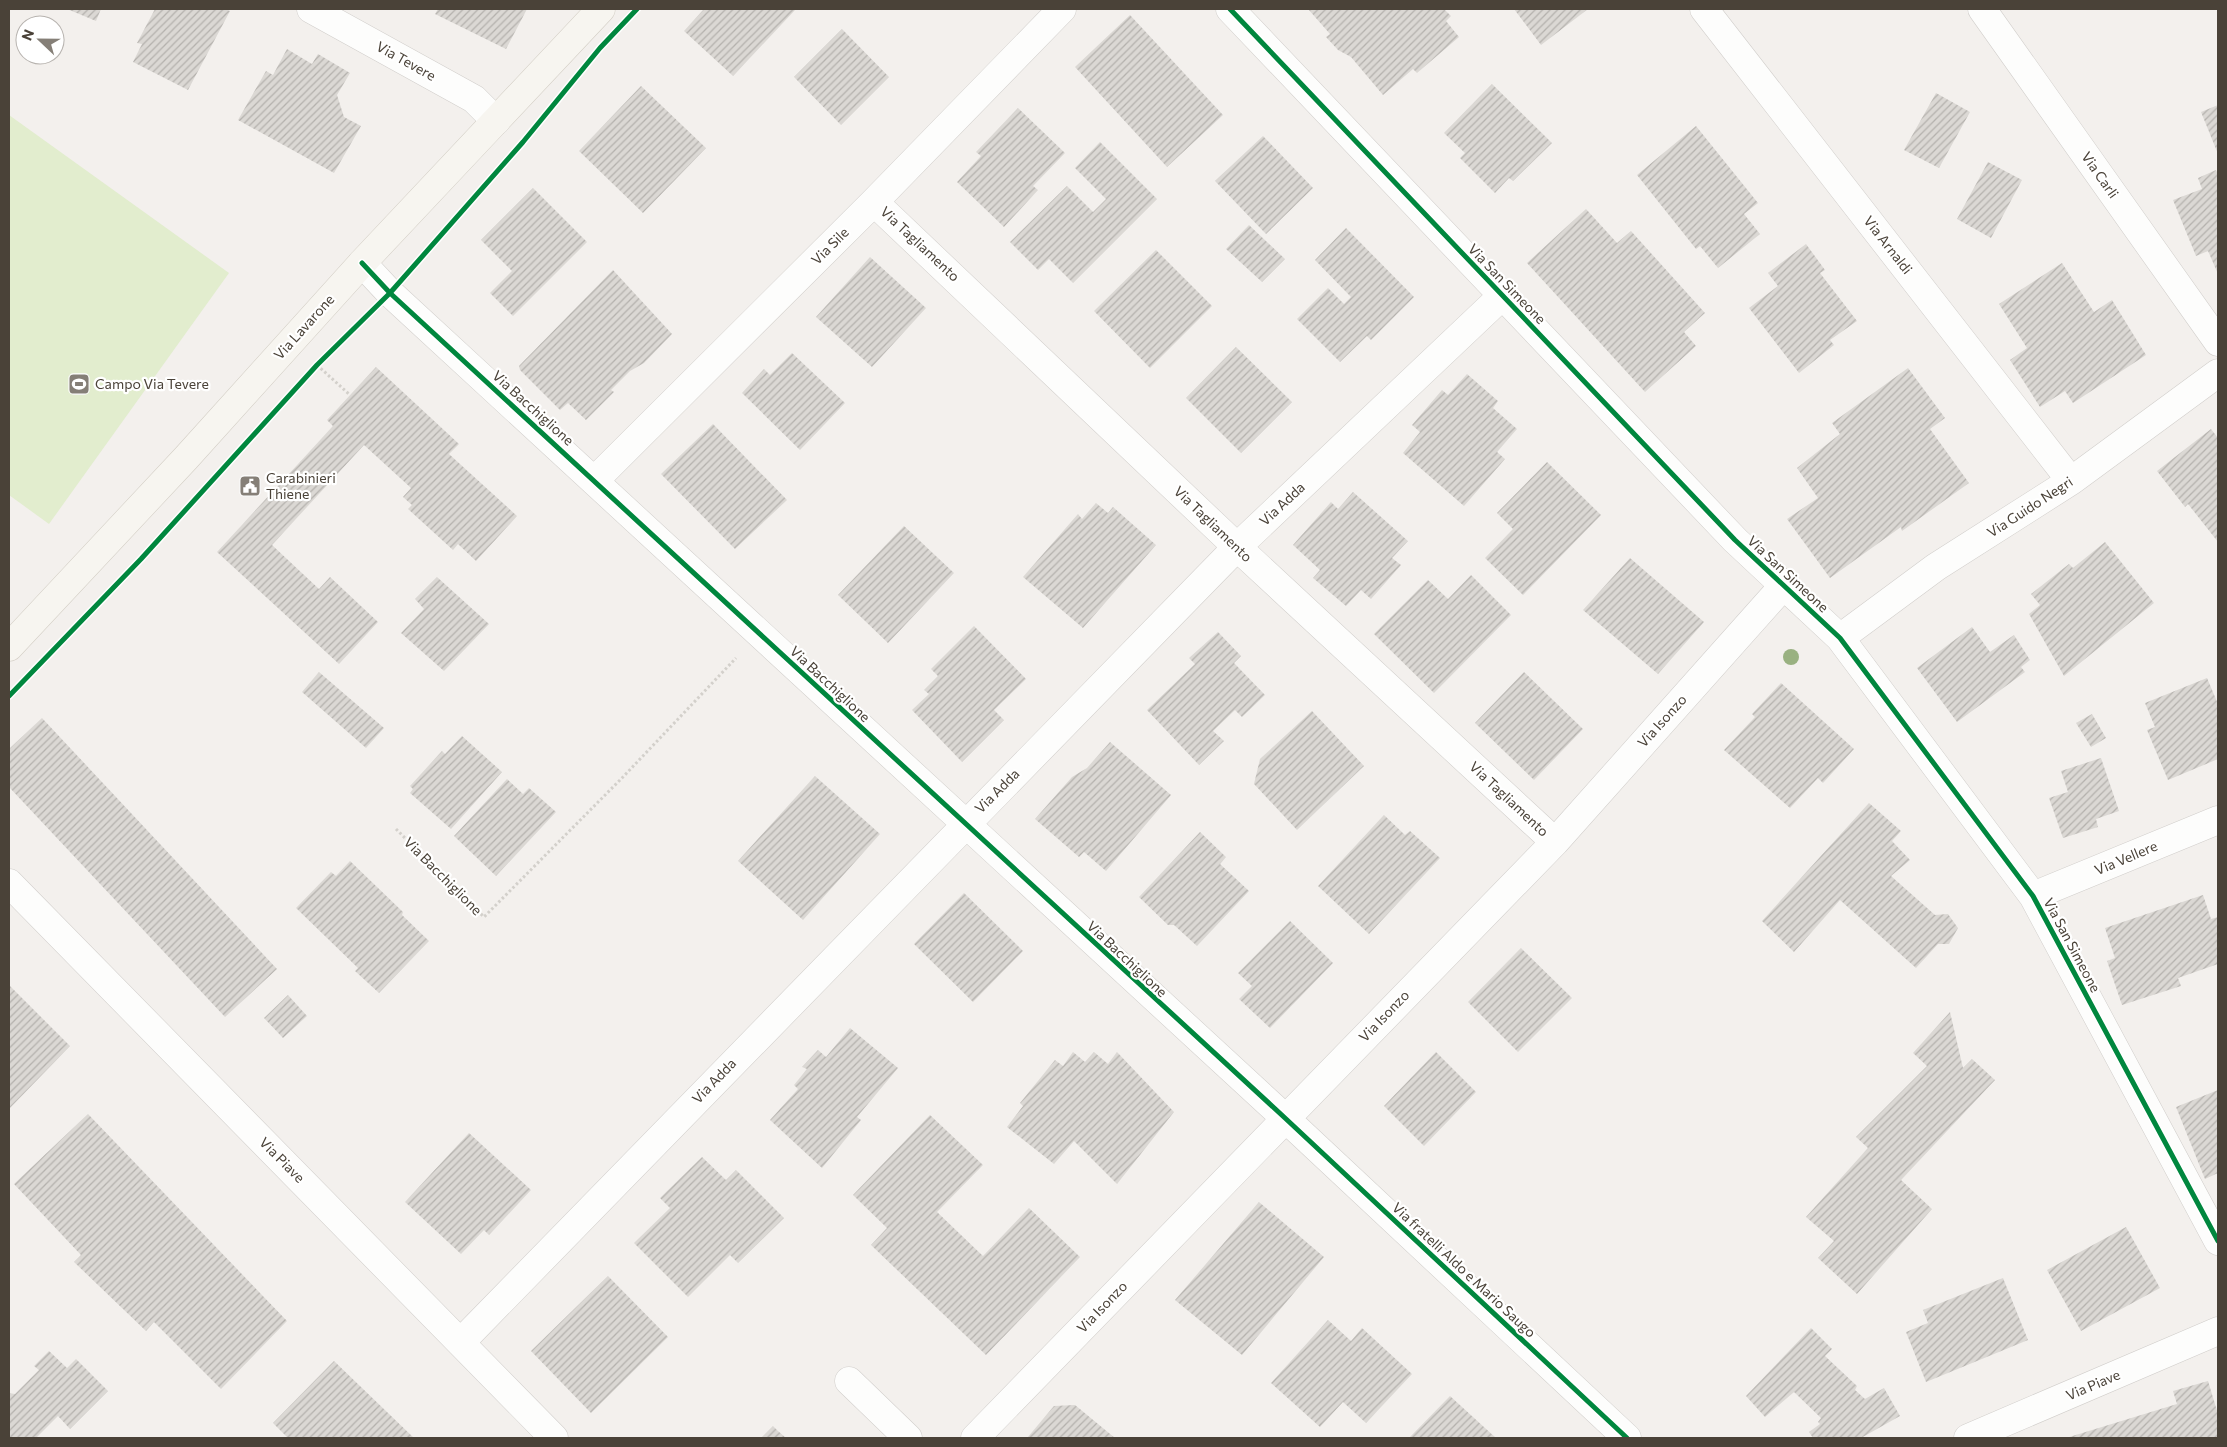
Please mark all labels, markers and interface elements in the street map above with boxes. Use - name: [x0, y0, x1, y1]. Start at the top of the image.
- north arrow: [15, 15, 65, 65]
- text: N: [18, 27, 37, 43]
- street label: Via Tevere: [374, 37, 439, 84]
- street label: Via Carli: [2078, 148, 2123, 201]
- street label: Via Tagliamento: [877, 203, 963, 285]
- street label: Via Arnaldi: [1860, 212, 1916, 277]
- street label: Via Sile: [807, 223, 852, 268]
- street label: Via San Simeone: [1465, 240, 1550, 327]
- street label: Via Lavarone: [270, 291, 337, 363]
- street label: Via Bacchiglione: [489, 367, 578, 449]
- sports icon: Campo Via Tevere: [67, 372, 91, 396]
- place label: Campo Via Tevere: [95, 375, 209, 392]
- place label: Carabinieri Thiene: [266, 469, 336, 502]
- street label: Via Guido Negri: [1984, 473, 2076, 541]
- public building icon: Carabinieri Thiene: [238, 474, 262, 498]
- street label: Via Adda: [1255, 478, 1308, 529]
- street label: Via Tagliamento: [1171, 482, 1256, 565]
- street label: Via San Simeone: [1744, 532, 1832, 616]
- street label: Via Bacchiglione: [787, 642, 874, 725]
- street label: Via Isonzo: [1634, 691, 1690, 751]
- street label: Via Tagliamento: [1466, 758, 1552, 840]
- street label: Via Adda: [971, 765, 1022, 816]
- street label: Via Bacchiglione: [401, 833, 486, 918]
- street label: Via Vellere: [2092, 837, 2160, 878]
- street label: Via San Simeone: [2040, 895, 2105, 995]
- street label: Via Bacchiglione: [1084, 917, 1171, 1000]
- street label: Via Isonzo: [1355, 986, 1412, 1045]
- street label: Via Adda: [688, 1055, 739, 1107]
- street label: Via Piave: [256, 1133, 309, 1186]
- street label: Via fratelli Aldo e Mario Saugo: [1389, 1199, 1540, 1341]
- street label: Via Isonzo: [1073, 1277, 1130, 1336]
- street label: Via Piave: [2063, 1366, 2122, 1404]

